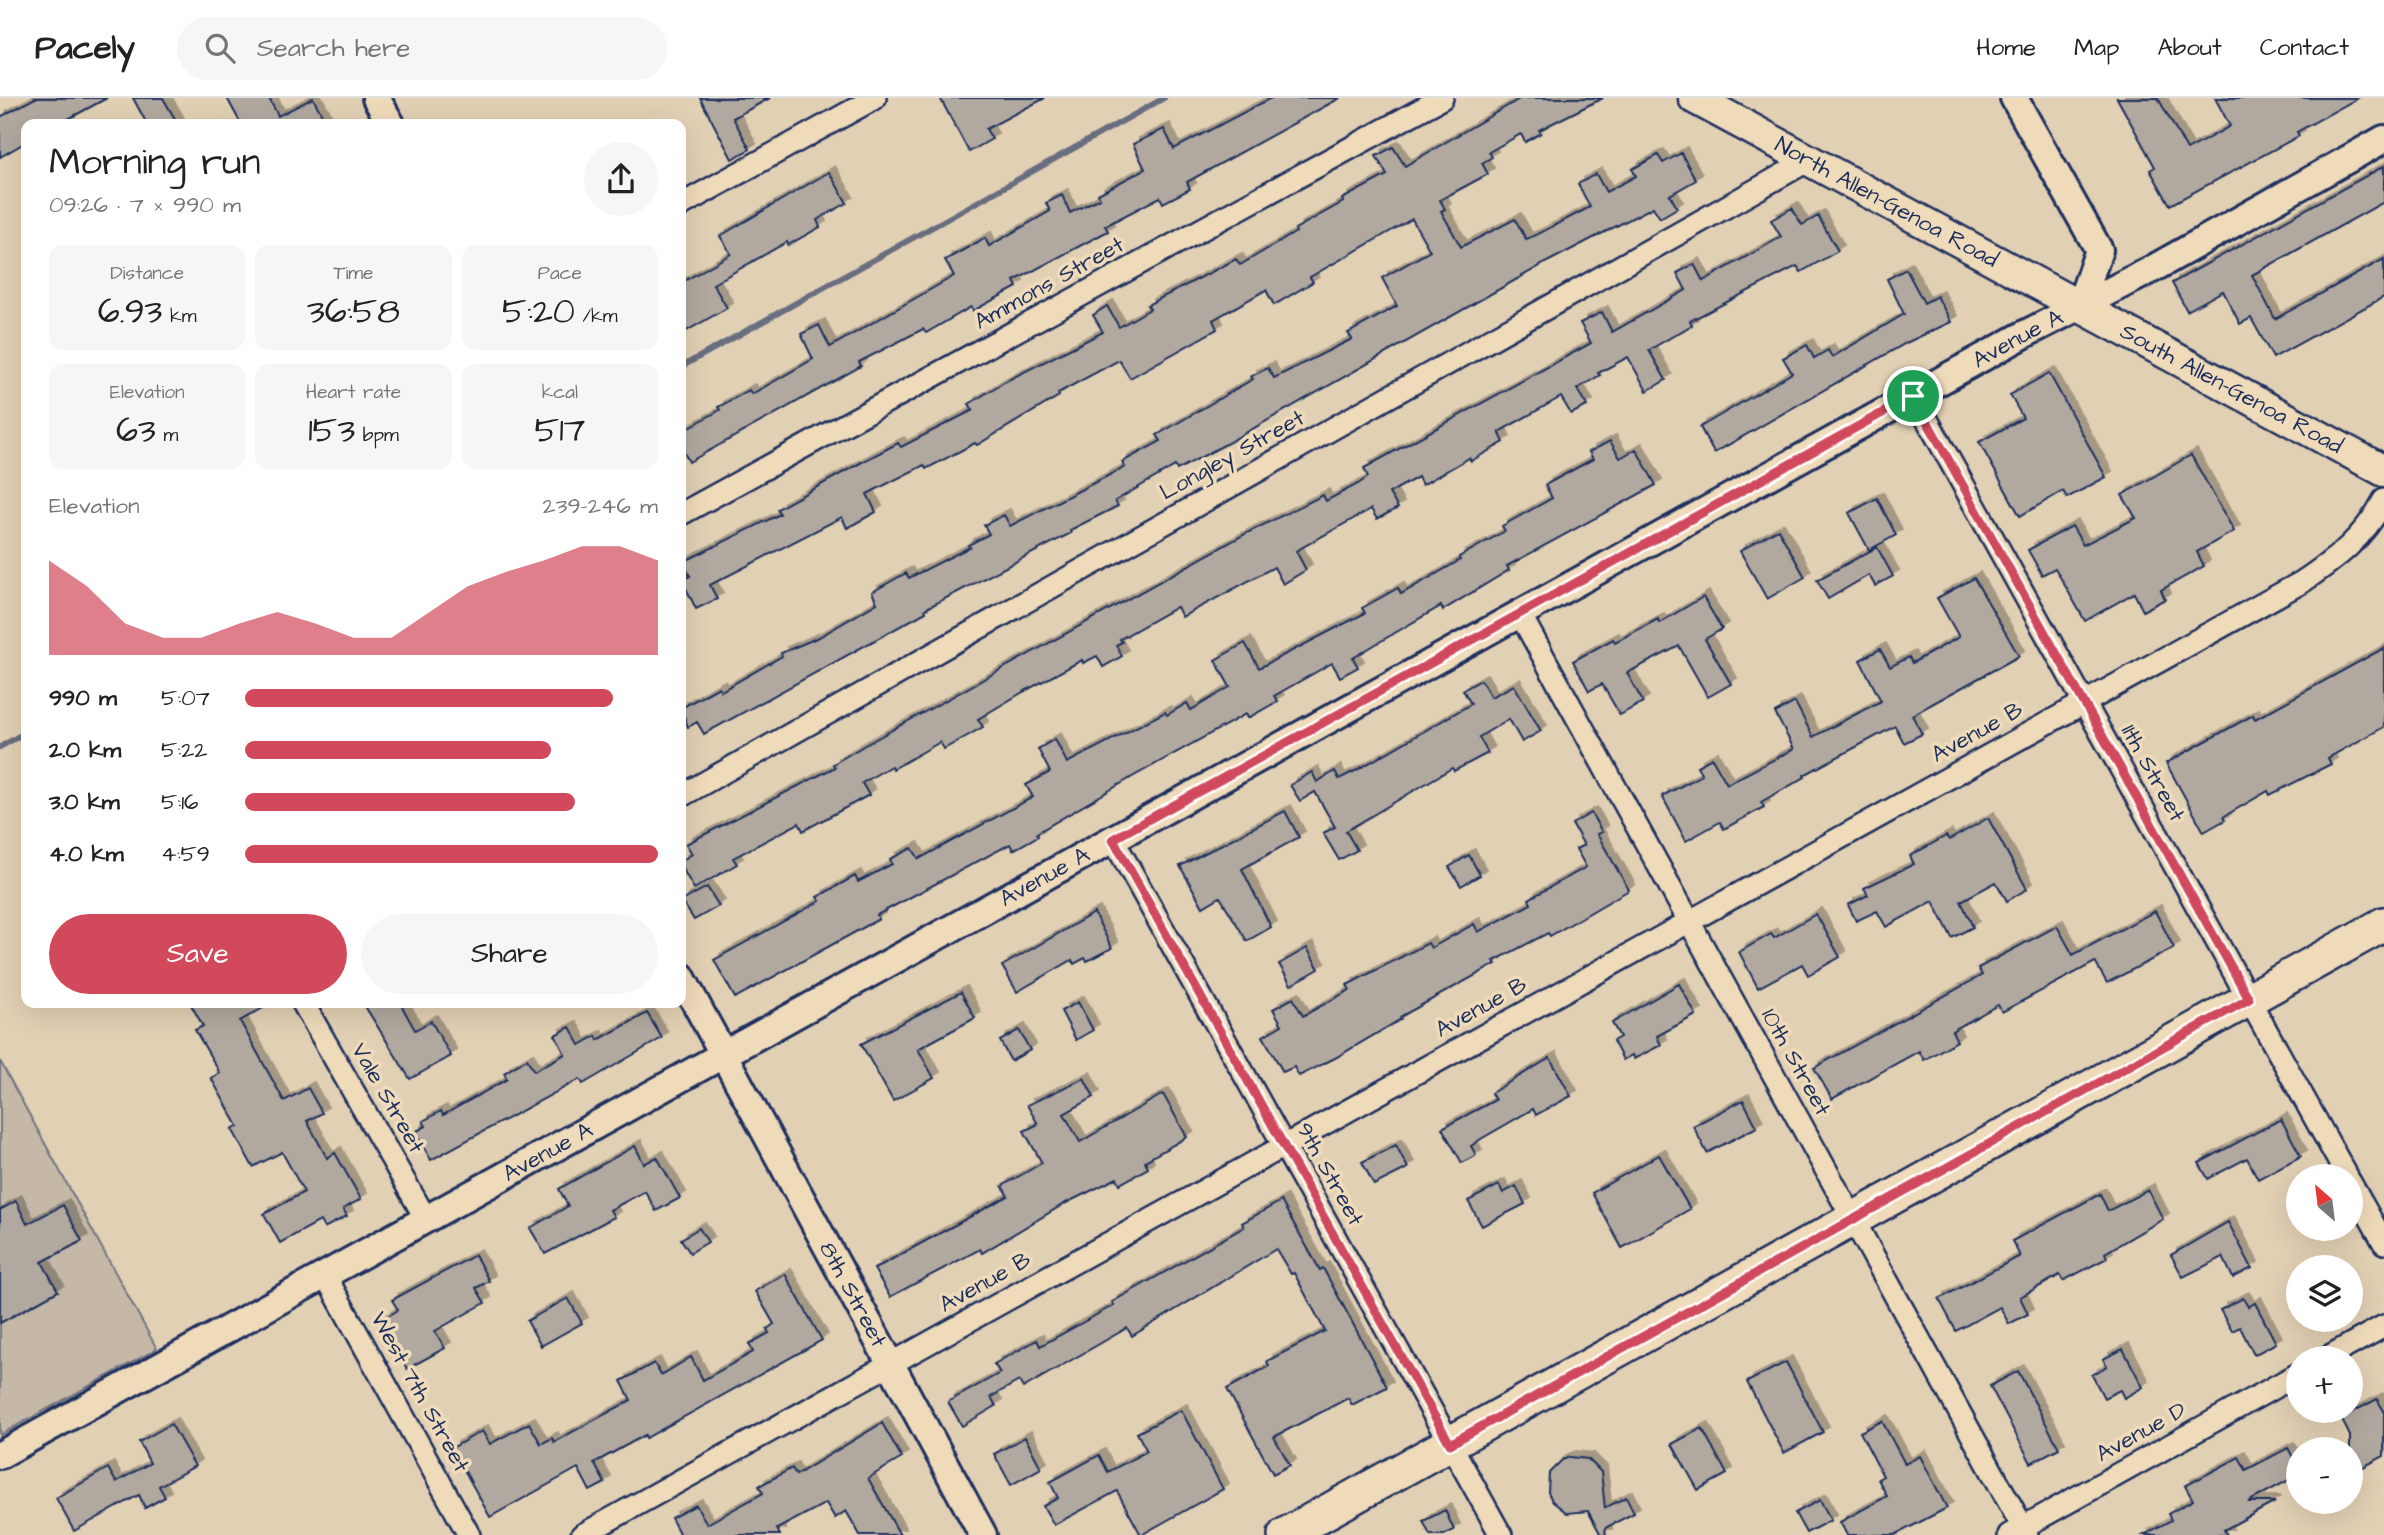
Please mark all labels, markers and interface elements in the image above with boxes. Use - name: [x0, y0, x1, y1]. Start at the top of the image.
- search box: [177, 17, 667, 80]
- text: Pacely: [35, 25, 135, 71]
- icon: search: [201, 29, 239, 67]
- text: Search here: [257, 30, 410, 66]
- text: Home: [1976, 31, 2036, 65]
- text: Map: [2074, 31, 2119, 65]
- text: About: [2157, 31, 2222, 65]
- text: Contact: [2260, 31, 2349, 65]
- street label: North Allen-Genoa Road: [1769, 129, 2004, 276]
- text: Morning run: [49, 137, 261, 189]
- button: share: [584, 142, 658, 216]
- text: 09:26 · 7 × 990 m: [49, 189, 241, 221]
- street label: Ammons Street: [968, 228, 1130, 337]
- text: Distance: [110, 260, 184, 287]
- text: Time: [334, 260, 373, 287]
- text: Pace: [538, 260, 582, 287]
- text: 6.93: [98, 287, 162, 336]
- text: 36:58: [307, 287, 400, 336]
- text: 5:20: [502, 287, 575, 336]
- street label: Avenue A: [1967, 301, 2069, 376]
- text: km: [162, 303, 197, 330]
- text: /km: [575, 303, 618, 330]
- street label: South Allen-Genoa Road: [2114, 315, 2349, 462]
- pin: [1883, 366, 1943, 426]
- icon: arrive: [1894, 377, 1932, 415]
- text: Elevation: [110, 379, 185, 406]
- text: Heart rate: [306, 379, 401, 406]
- text: kcal: [542, 379, 578, 406]
- street label: Longley Street: [1154, 402, 1311, 509]
- text: 63: [116, 406, 156, 455]
- text: 153: [308, 406, 355, 455]
- text: 517: [534, 406, 585, 455]
- text: m: [156, 422, 178, 449]
- text: bpm: [355, 422, 399, 449]
- text: Elevation: [49, 490, 140, 522]
- text: 239–246 m: [543, 490, 658, 522]
- text: 990 m: [49, 682, 117, 714]
- text: 5:07: [161, 682, 210, 714]
- street label: Avenue B: [1925, 694, 2029, 770]
- street label: 11th Street: [2113, 719, 2193, 828]
- text: 2.0 km: [49, 734, 121, 766]
- text: 5:22: [161, 734, 207, 766]
- text: 3.0 km: [49, 786, 120, 818]
- text: 5:16: [161, 786, 199, 818]
- text: 4.0 km: [49, 838, 124, 870]
- text: 4:59: [161, 838, 210, 870]
- street label: Avenue A: [994, 839, 1096, 915]
- button: Save: [49, 914, 347, 994]
- button: Share: [361, 914, 658, 994]
- street label: Avenue B: [1429, 969, 1533, 1045]
- street label: 10th Street: [1753, 1003, 1839, 1122]
- street label: Vale Street: [344, 1037, 433, 1160]
- street label: Avenue A: [497, 1114, 599, 1190]
- street label: 9th Street: [1288, 1116, 1372, 1232]
- north arrow: [2286, 1164, 2362, 1241]
- map controls: [2286, 1164, 2363, 1514]
- street label: 8th Street: [811, 1236, 895, 1354]
- street label: Avenue B: [933, 1244, 1037, 1320]
- button: layers: [2286, 1255, 2363, 1332]
- street label: West 7th Street: [363, 1306, 478, 1479]
- button: +: [2286, 1346, 2363, 1423]
- street label: Avenue D: [2090, 1394, 2192, 1470]
- button: −: [2286, 1437, 2363, 1514]

